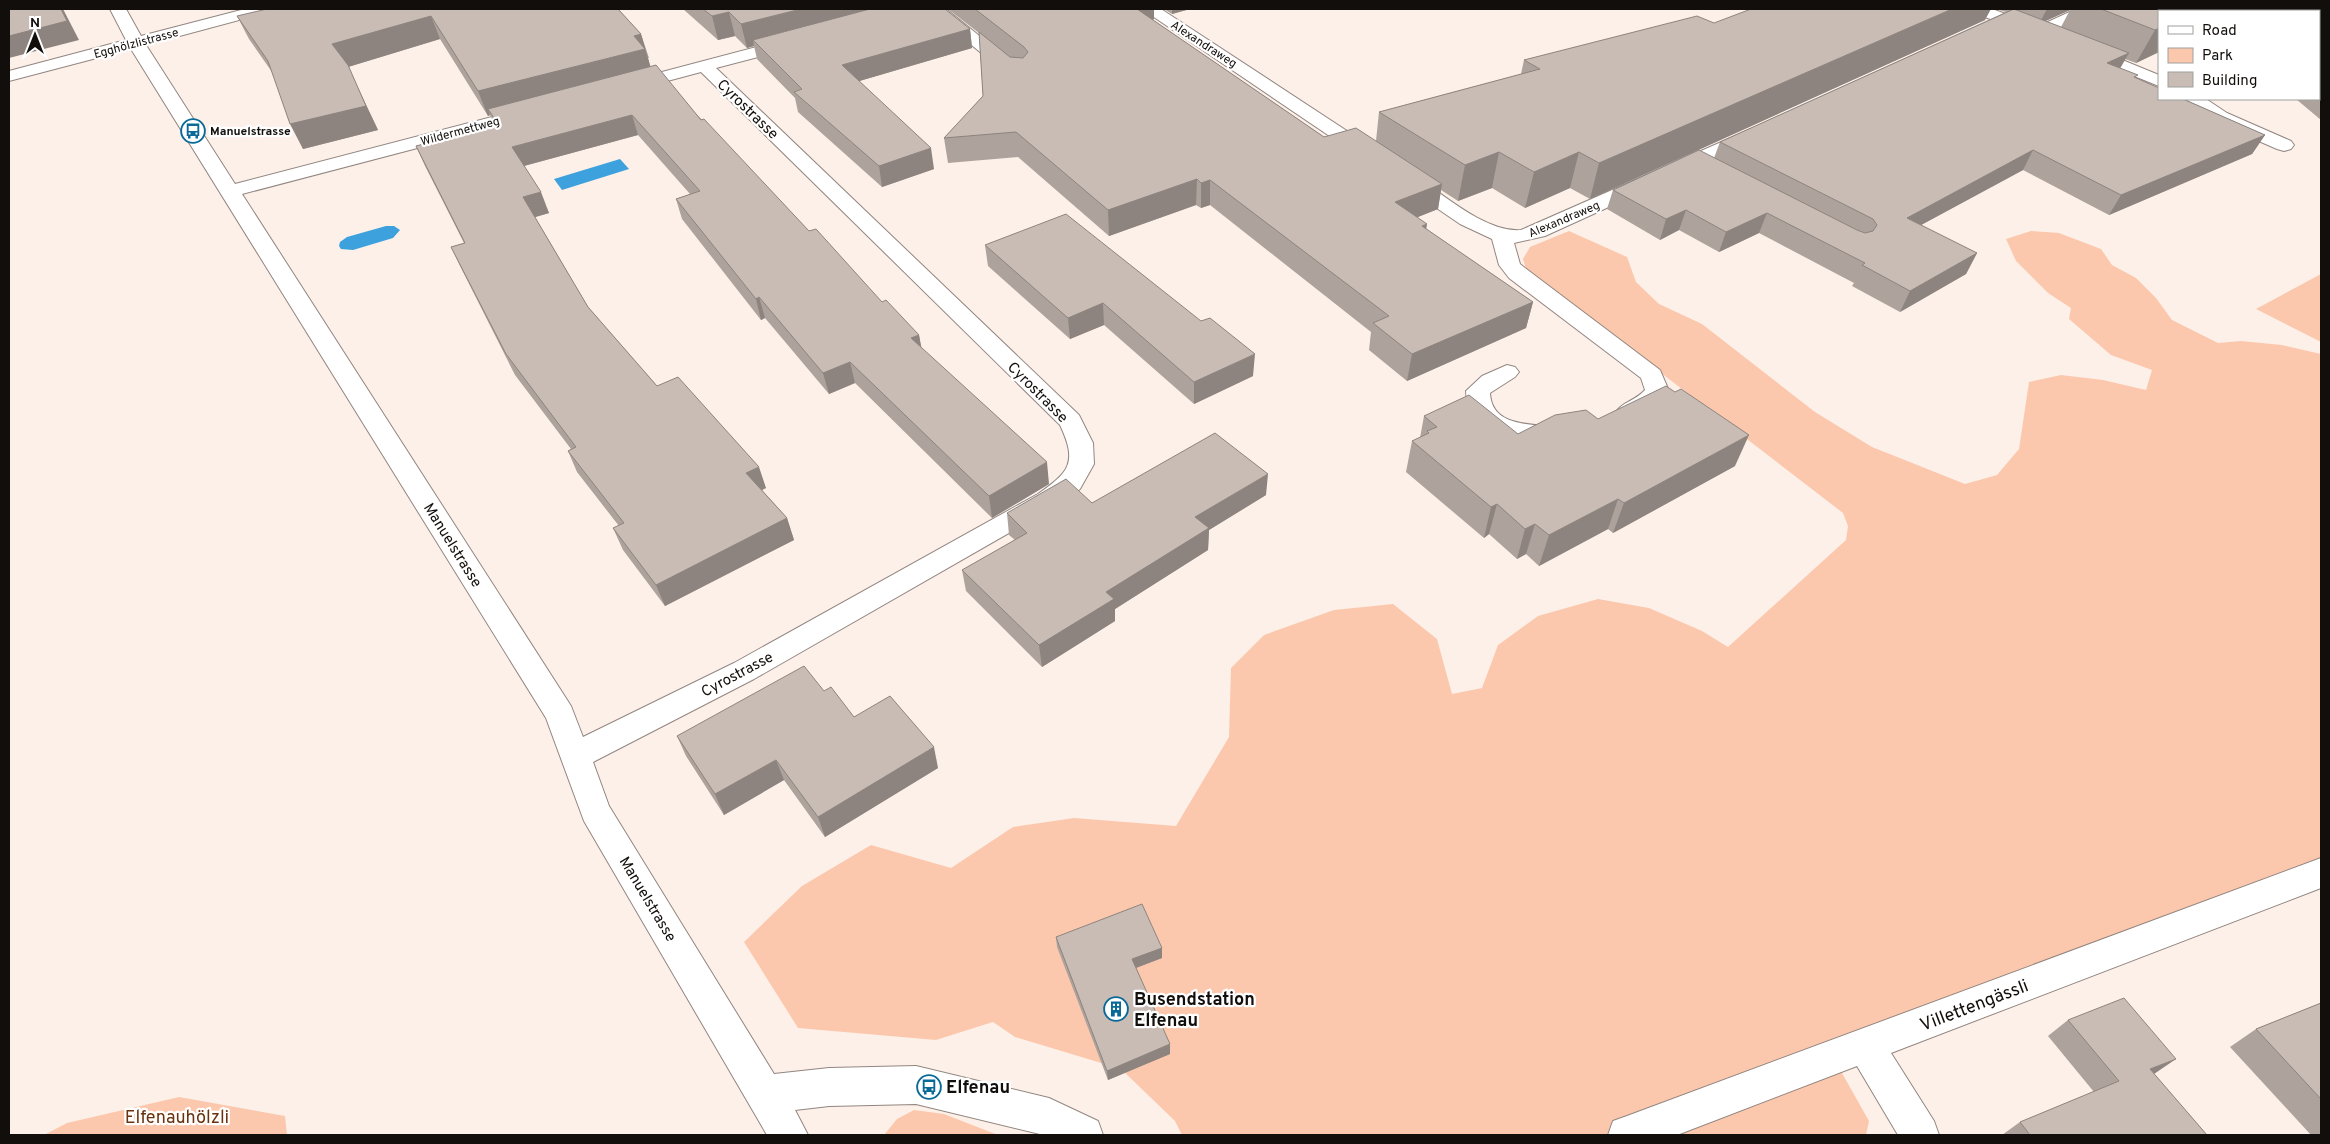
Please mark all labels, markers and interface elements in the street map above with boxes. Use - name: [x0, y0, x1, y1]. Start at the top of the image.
- north arrow: [10, 10, 60, 60]
- legend: [2158, 10, 2320, 100]
- text: N: [30, 15, 40, 32]
- street label: Alexandraweg: [1167, 17, 1240, 72]
- text: Road: [2202, 22, 2237, 41]
- street label: Egghölzlistrasse: [92, 25, 180, 63]
- text: Park: [2202, 47, 2233, 66]
- text: Building: [2202, 72, 2257, 91]
- street label: Cyrostrasse: [712, 76, 782, 144]
- street label: Wildermettweg: [419, 114, 502, 150]
- bus stop icon: Manuelstrasse: [180, 118, 206, 144]
- place label: Manuelstrasse: [210, 124, 291, 140]
- street label: Alexandraweg: [1526, 198, 1602, 242]
- street label: Cyrostrasse: [1002, 359, 1071, 428]
- street label: Manuelstrasse: [418, 500, 485, 591]
- street label: Cyrostrasse: [698, 648, 777, 702]
- street label: Manuelstrasse: [614, 854, 680, 946]
- street label: Villettengässli: [1917, 975, 2032, 1038]
- place label: Busendstation Elfenau: [1134, 989, 1255, 1033]
- building icon: Busendstation Elfenau: [1103, 996, 1129, 1022]
- bus stop icon: Elfenau: [916, 1074, 942, 1100]
- place label: Elfenau: [946, 1077, 1010, 1100]
- park label: Elfenauhölzli: [125, 1107, 229, 1130]

